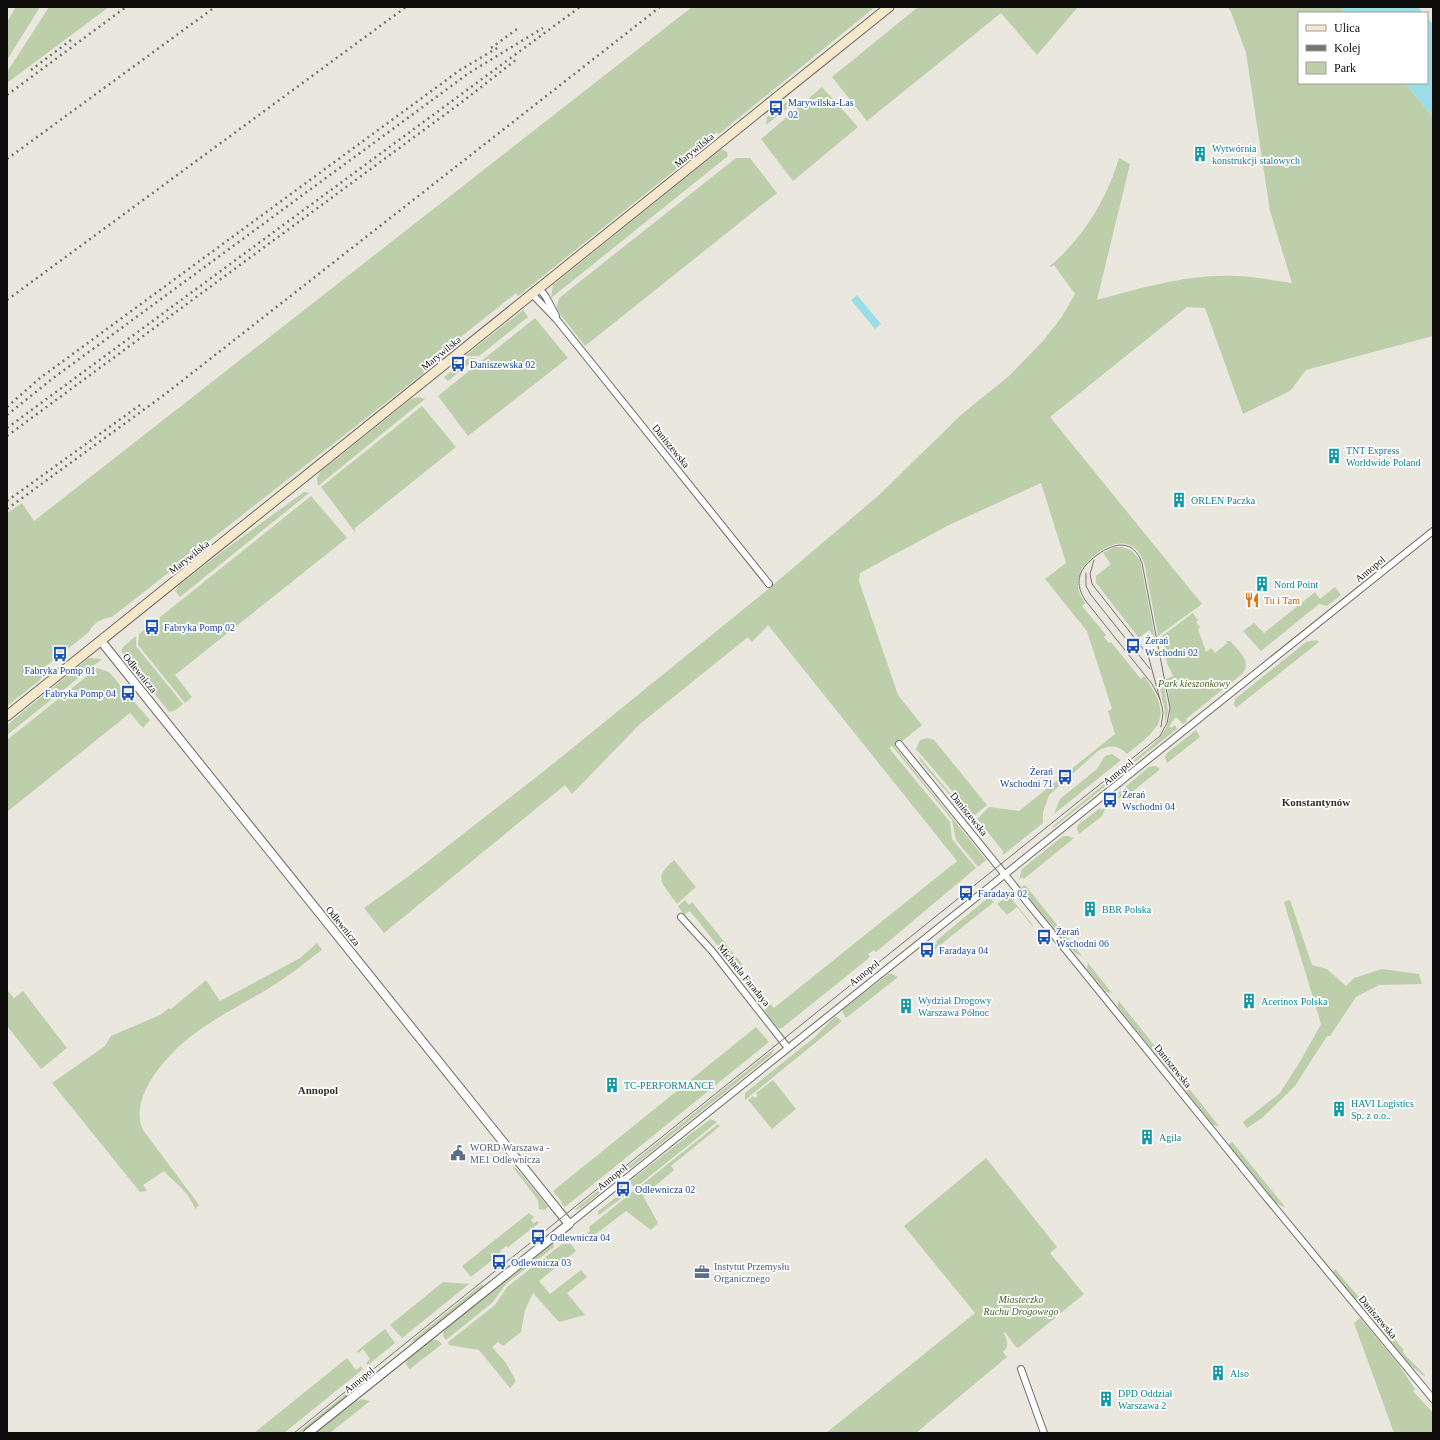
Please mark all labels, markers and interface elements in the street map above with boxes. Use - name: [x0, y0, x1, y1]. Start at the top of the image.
- legend: [1298, 12, 1428, 84]
- text: Ulica: [1334, 21, 1361, 35]
- text: Kolej: [1334, 41, 1361, 55]
- text: Park: [1334, 61, 1356, 75]
- place label: Marywilska-Las 02: [788, 97, 854, 120]
- bus stop icon: Marywilska-Las 02: [767, 99, 785, 117]
- street label: Marywilska: [672, 130, 716, 169]
- place label: Wytwórnia konstrukcji stalowych: [1212, 143, 1300, 166]
- building icon: Wytwórnia konstrukcji stalowych: [1191, 145, 1209, 163]
- street label: Marywilska: [419, 333, 463, 372]
- bus stop icon: Daniszewska 02: [449, 355, 467, 373]
- place label: Daniszewska 02: [470, 359, 535, 370]
- street label: Daniszewska: [650, 422, 692, 470]
- place label: TNT Express Worldwide Poland: [1346, 445, 1420, 468]
- building icon: TNT Express Worldwide Poland: [1325, 447, 1343, 465]
- building icon: ORLEN Paczka: [1170, 491, 1188, 509]
- place label: ORLEN Paczka: [1191, 495, 1256, 506]
- street label: Marywilska: [167, 538, 212, 576]
- street label: Annopol: [1353, 554, 1387, 584]
- building icon: Nord Point: [1253, 575, 1271, 593]
- place label: Nord Point: [1274, 579, 1318, 590]
- restaurant icon: Tu i Tam: [1243, 591, 1261, 609]
- place label: Tu i Tam: [1264, 595, 1300, 606]
- bus stop icon: Fabryka Pomp 02: [143, 618, 161, 636]
- place label: Fabryka Pomp 02: [164, 622, 235, 633]
- place label: Żerań Wschodni 02: [1145, 635, 1198, 658]
- bus stop icon: Żerań Wschodni 02: [1124, 637, 1142, 655]
- bus stop icon: Fabryka Pomp 01: [51, 645, 69, 663]
- street label: Odlewnicza: [121, 651, 160, 695]
- place label: Fabryka Pomp 01: [24, 665, 96, 676]
- park label: Park kieszonkowy: [1157, 678, 1231, 689]
- bus stop icon: Fabryka Pomp 04: [119, 684, 137, 702]
- place label: Fabryka Pomp 04: [45, 688, 116, 699]
- street label: Annopol: [1101, 757, 1135, 787]
- place label: Żerań Wschodni 71: [1000, 766, 1053, 789]
- bus stop icon: Żerań Wschodni 71: [1056, 768, 1074, 786]
- place label: Żerań Wschodni 04: [1122, 789, 1175, 812]
- street label: Daniszewska: [948, 790, 990, 838]
- bus stop icon: Żerań Wschodni 04: [1101, 791, 1119, 809]
- district label: Konstantynów: [1282, 796, 1350, 808]
- bus stop icon: Faradaya 02: [957, 884, 975, 902]
- place label: Faradaya 02: [978, 888, 1027, 899]
- building icon: BBR Polska: [1081, 900, 1099, 918]
- street label: Odlewnicza: [324, 904, 363, 948]
- place label: BBR Polska: [1102, 904, 1152, 915]
- place label: Żerań Wschodni 06: [1056, 926, 1109, 949]
- bus stop icon: Żerań Wschodni 06: [1035, 928, 1053, 946]
- bus stop icon: Faradaya 04: [918, 941, 936, 959]
- street label: Michaela Faradaya: [716, 942, 773, 1009]
- place label: Faradaya 04: [939, 945, 988, 956]
- street label: Annopol: [847, 958, 881, 988]
- building icon: Acerinox Polska: [1240, 992, 1258, 1010]
- place label: Wydział Drogowy Warszawa Północ: [918, 995, 992, 1018]
- place label: Acerinox Polska: [1261, 996, 1328, 1007]
- building icon: Wydział Drogowy Warszawa Północ: [897, 997, 915, 1015]
- street label: Daniszewska: [1152, 1042, 1194, 1090]
- building icon: TC-PERFORMANCE: [603, 1076, 621, 1094]
- place label: TC-PERFORMANCE: [624, 1080, 714, 1091]
- district label: Annopol: [298, 1084, 338, 1096]
- place label: HAVI Logistics Sp. z o.o..: [1351, 1098, 1414, 1121]
- building icon: HAVI Logistics Sp. z o.o..: [1330, 1100, 1348, 1118]
- building icon: Agila: [1138, 1128, 1156, 1146]
- place label: Agila: [1159, 1132, 1182, 1143]
- place label: WORD Warszawa - ME1 Odlewnicza: [470, 1142, 550, 1165]
- public building icon: WORD Warszawa - ME1 Odlewnicza: [449, 1144, 467, 1162]
- street label: Annopol: [595, 1162, 629, 1192]
- bus stop icon: Odlewnicza 02: [614, 1180, 632, 1198]
- place label: Odlewnicza 02: [635, 1184, 695, 1195]
- bus stop icon: Odlewnicza 04: [529, 1228, 547, 1246]
- place label: Odlewnicza 04: [550, 1232, 610, 1243]
- bus stop icon: Odlewnicza 03: [490, 1253, 508, 1271]
- place label: Odlewnicza 03: [511, 1257, 571, 1268]
- place label: Instytut Przemysłu Organicznego: [714, 1261, 789, 1284]
- office icon: Instytut Przemysłu Organicznego: [693, 1263, 711, 1281]
- street label: Daniszewska: [1357, 1293, 1400, 1341]
- park label: Miasteczko Ruchu Drogowego: [983, 1294, 1058, 1317]
- building icon: Also: [1209, 1364, 1227, 1382]
- street label: Annopol: [342, 1365, 376, 1395]
- place label: Also: [1230, 1368, 1249, 1379]
- place label: DPD Oddział Warszawa 2: [1118, 1388, 1172, 1411]
- building icon: DPD Oddział Warszawa 2: [1097, 1390, 1115, 1408]

